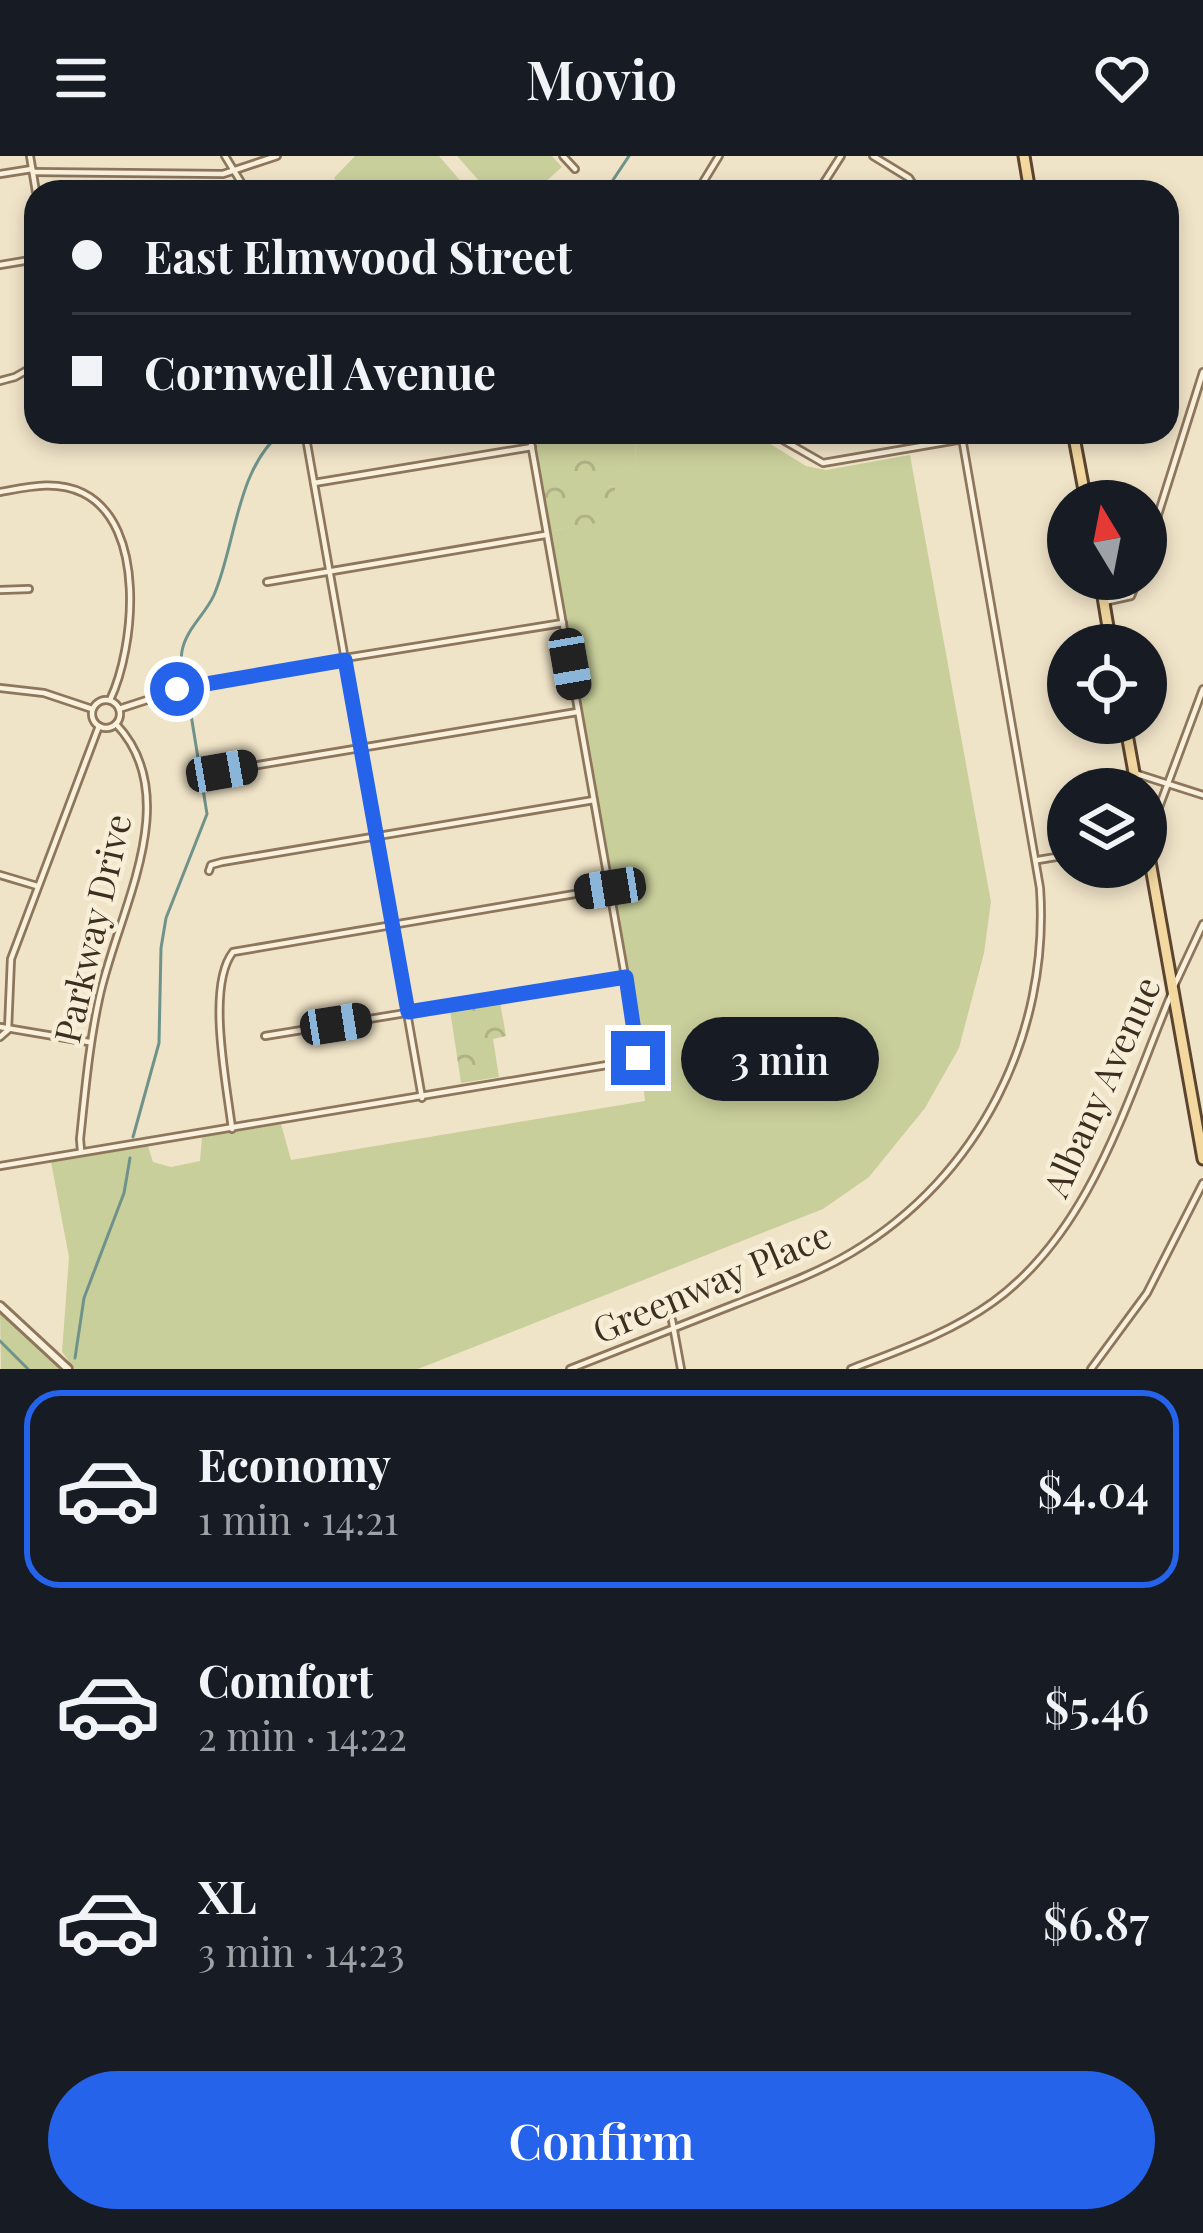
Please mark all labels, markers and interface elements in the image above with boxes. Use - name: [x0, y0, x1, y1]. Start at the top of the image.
- text: Movio: [526, 42, 677, 114]
- icon: menu: [48, 45, 114, 111]
- icon: heart: [1089, 45, 1155, 111]
- text: East Elmwood Street: [144, 225, 572, 285]
- text: Cornwell Avenue: [144, 341, 496, 401]
- north arrow: [1047, 480, 1167, 600]
- map controls: [1047, 480, 1167, 888]
- button: locate: [1047, 624, 1167, 744]
- car: [546, 625, 594, 703]
- route start: [150, 662, 204, 716]
- car: [183, 747, 261, 795]
- button: layers: [1047, 768, 1167, 888]
- street label: Parkway Drive: [41, 809, 141, 1047]
- car: [572, 865, 648, 911]
- street label: Albany Avenue: [1030, 968, 1170, 1205]
- car: [298, 1001, 374, 1047]
- callout: 3 min: [680, 1016, 878, 1100]
- route end: [611, 1031, 665, 1085]
- text: 3 min: [731, 1033, 829, 1085]
- street label: Greenway Place: [585, 1209, 837, 1353]
- text: Economy: [198, 1433, 391, 1493]
- icon: car: [54, 1435, 162, 1543]
- text: $4.04: [1038, 1459, 1149, 1519]
- text: 1 min · 14:21: [198, 1493, 398, 1545]
- text: Comfort: [198, 1649, 373, 1709]
- icon: car: [54, 1651, 162, 1759]
- text: $5.46: [1044, 1675, 1149, 1735]
- text: 2 min · 14:22: [198, 1709, 407, 1761]
- text: XL: [198, 1865, 257, 1925]
- icon: car: [54, 1867, 162, 1975]
- text: $6.87: [1043, 1891, 1149, 1951]
- text: 3 min · 14:23: [198, 1925, 405, 1977]
- button: Confirm: [48, 2071, 1155, 2209]

